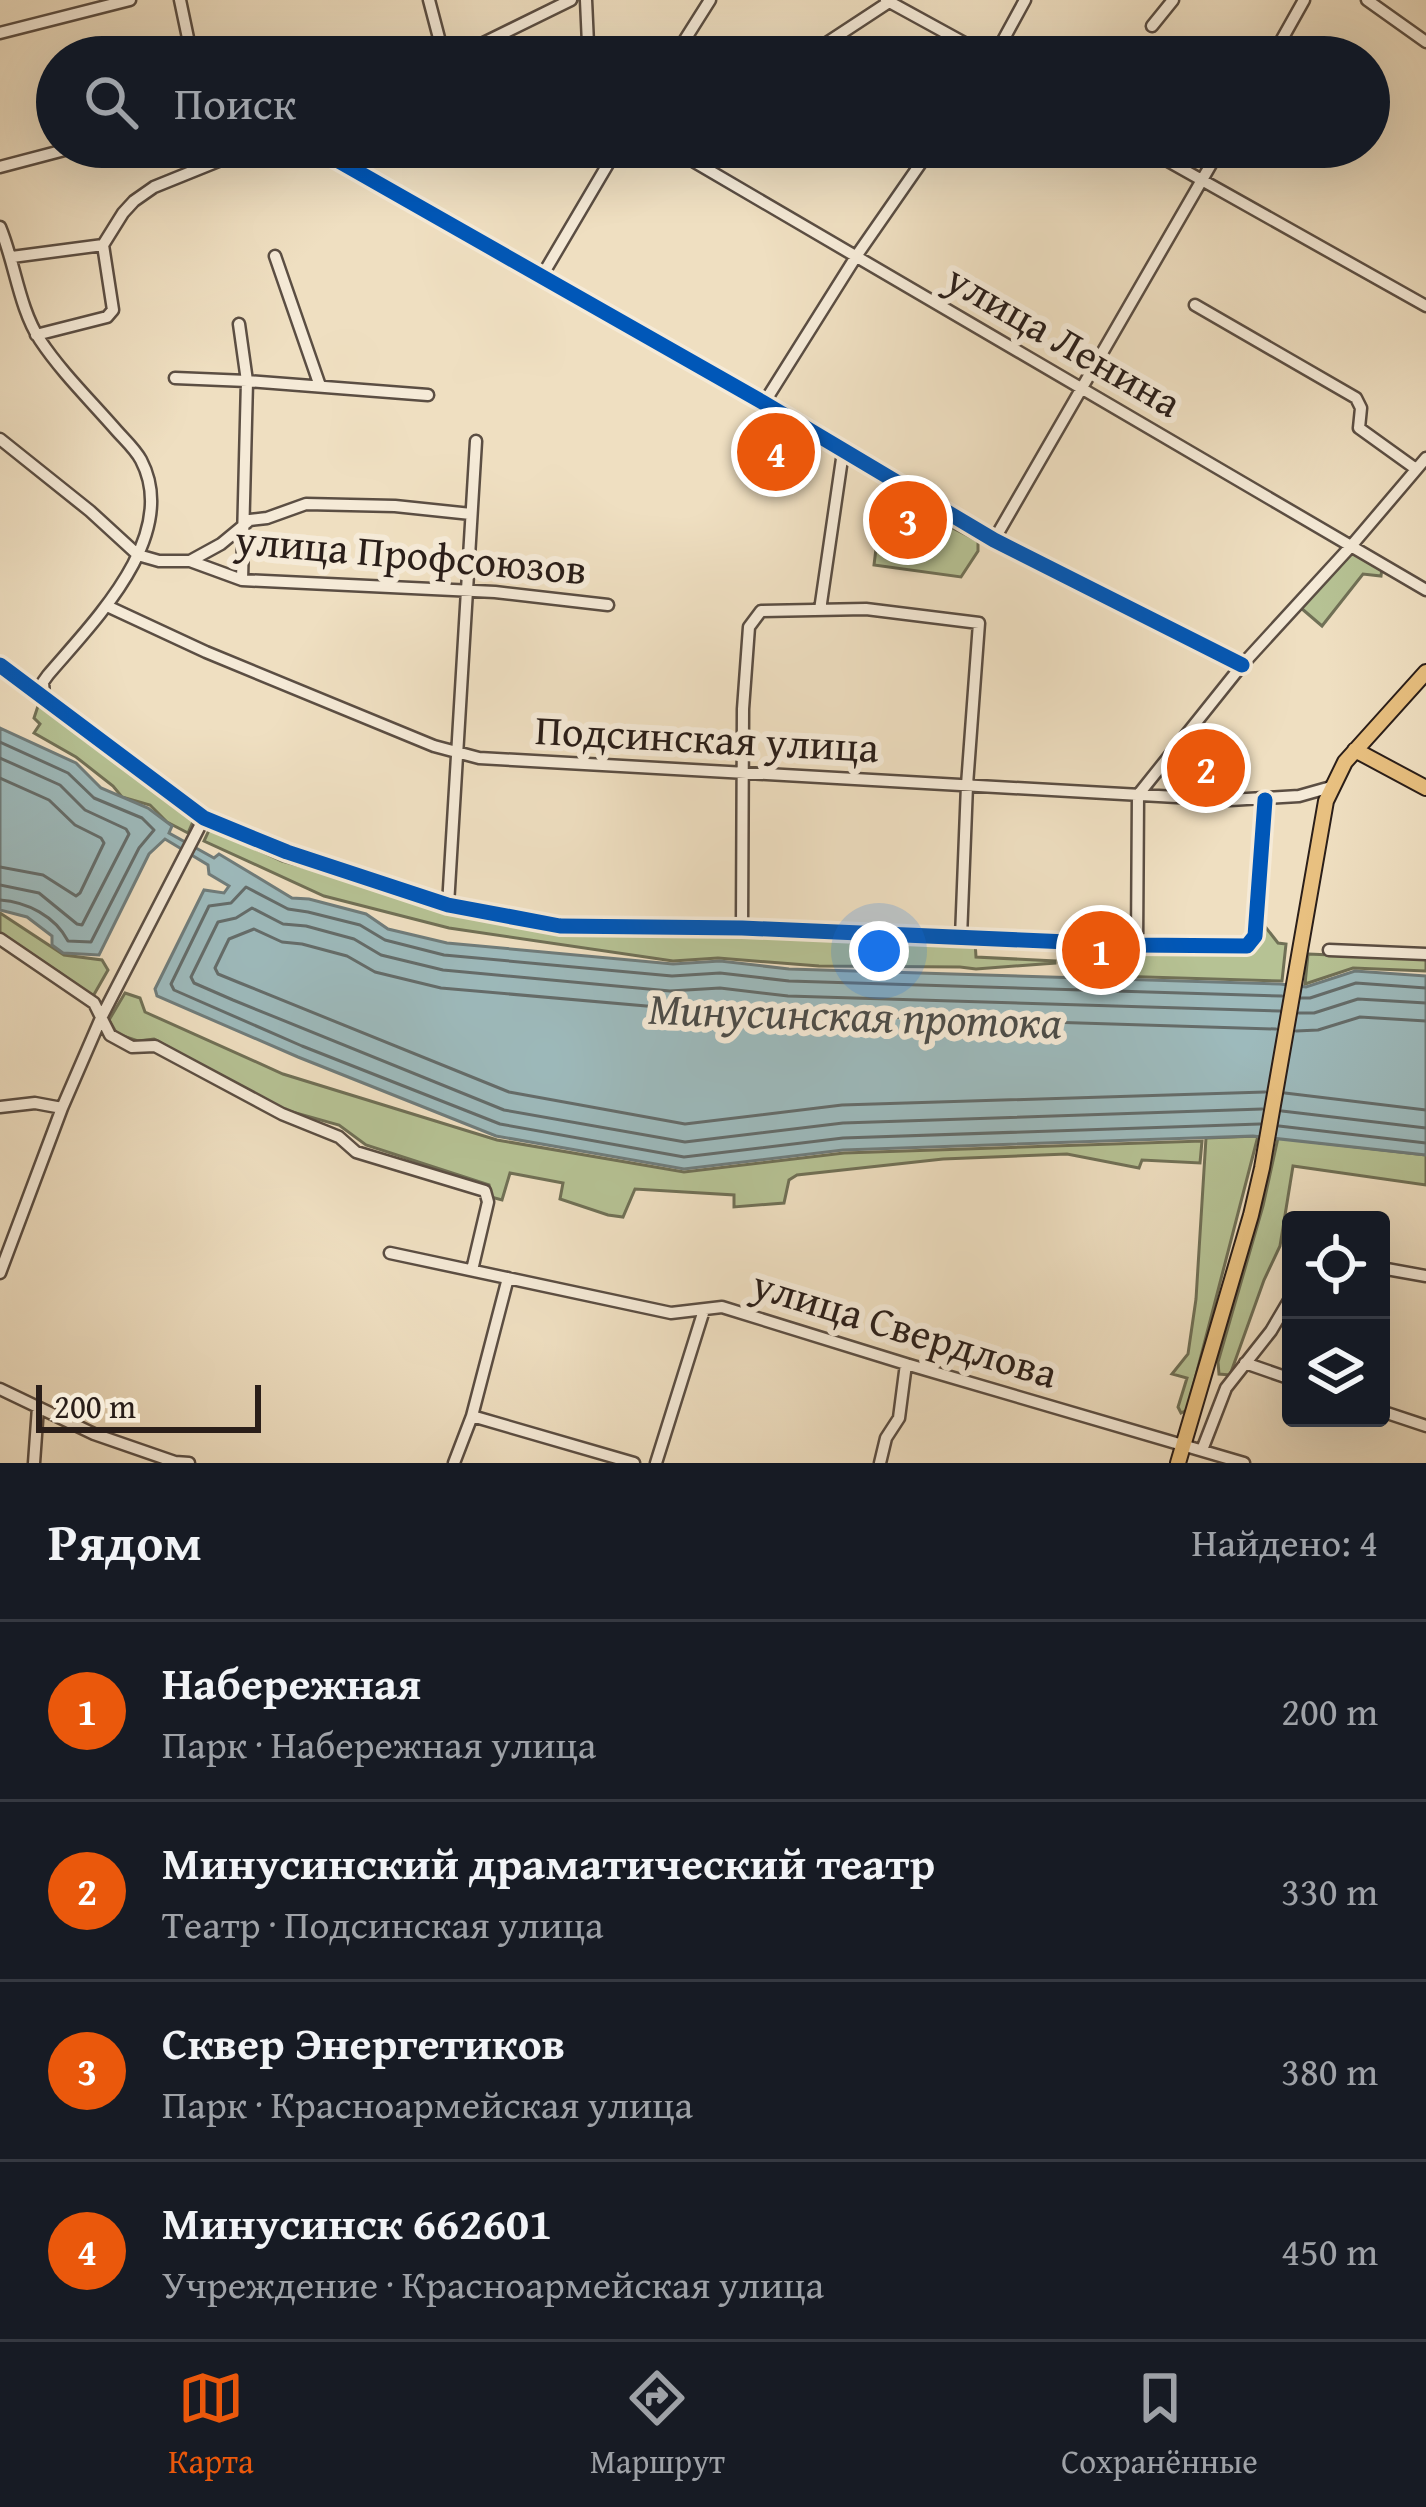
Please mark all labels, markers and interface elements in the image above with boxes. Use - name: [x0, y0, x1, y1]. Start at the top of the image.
- search box: [36, 36, 1390, 168]
- icon: search: [78, 69, 144, 135]
- text: Поиск: [174, 70, 296, 135]
- street label: улица Ленина: [934, 247, 1193, 432]
- pin: 4: [737, 407, 815, 497]
- pin: 3: [869, 475, 947, 565]
- street label: улица Профсоюзов: [232, 508, 589, 599]
- street label: Подсинская улица: [534, 698, 880, 777]
- pin: 2: [1167, 723, 1245, 813]
- pin: 1: [1062, 905, 1140, 995]
- your location: [849, 921, 909, 981]
- water label: Минусинская протока: [647, 975, 1063, 1054]
- map controls: [1282, 1211, 1390, 1427]
- button: locate: [1282, 1211, 1390, 1319]
- street label: улица Свердлова: [744, 1252, 1065, 1403]
- button: layers: [1282, 1319, 1390, 1427]
- scale bar: [36, 1379, 261, 1432]
- text: 200 m: [54, 1382, 136, 1430]
- text: Рядом: [48, 1504, 202, 1579]
- text: Найдено: 4: [1191, 1513, 1378, 1570]
- text: Набережная: [162, 1650, 421, 1715]
- text: 1: [77, 1682, 97, 1739]
- text: 200 m: [1281, 1682, 1378, 1739]
- text: Парк · Набережная улица: [162, 1715, 596, 1772]
- text: Минусинский драматический театр: [162, 1830, 935, 1895]
- text: 2: [77, 1862, 97, 1919]
- text: 330 m: [1281, 1862, 1378, 1919]
- text: Театр · Подсинская улица: [162, 1895, 603, 1952]
- text: Сквер Энергетиков: [162, 2010, 565, 2075]
- text: 3: [77, 2042, 97, 2099]
- text: 380 m: [1281, 2042, 1378, 2099]
- text: Парк · Красноармейская улица: [162, 2075, 693, 2132]
- text: Минусинск 662601: [162, 2190, 552, 2255]
- text: 4: [77, 2222, 97, 2279]
- text: 450 m: [1281, 2222, 1378, 2279]
- text: Учреждение · Красноармейская улица: [162, 2255, 824, 2312]
- tab: Карта: [168, 2365, 254, 2485]
- tab: Маршрут: [590, 2365, 725, 2485]
- tab: Сохранённые: [1061, 2365, 1258, 2485]

